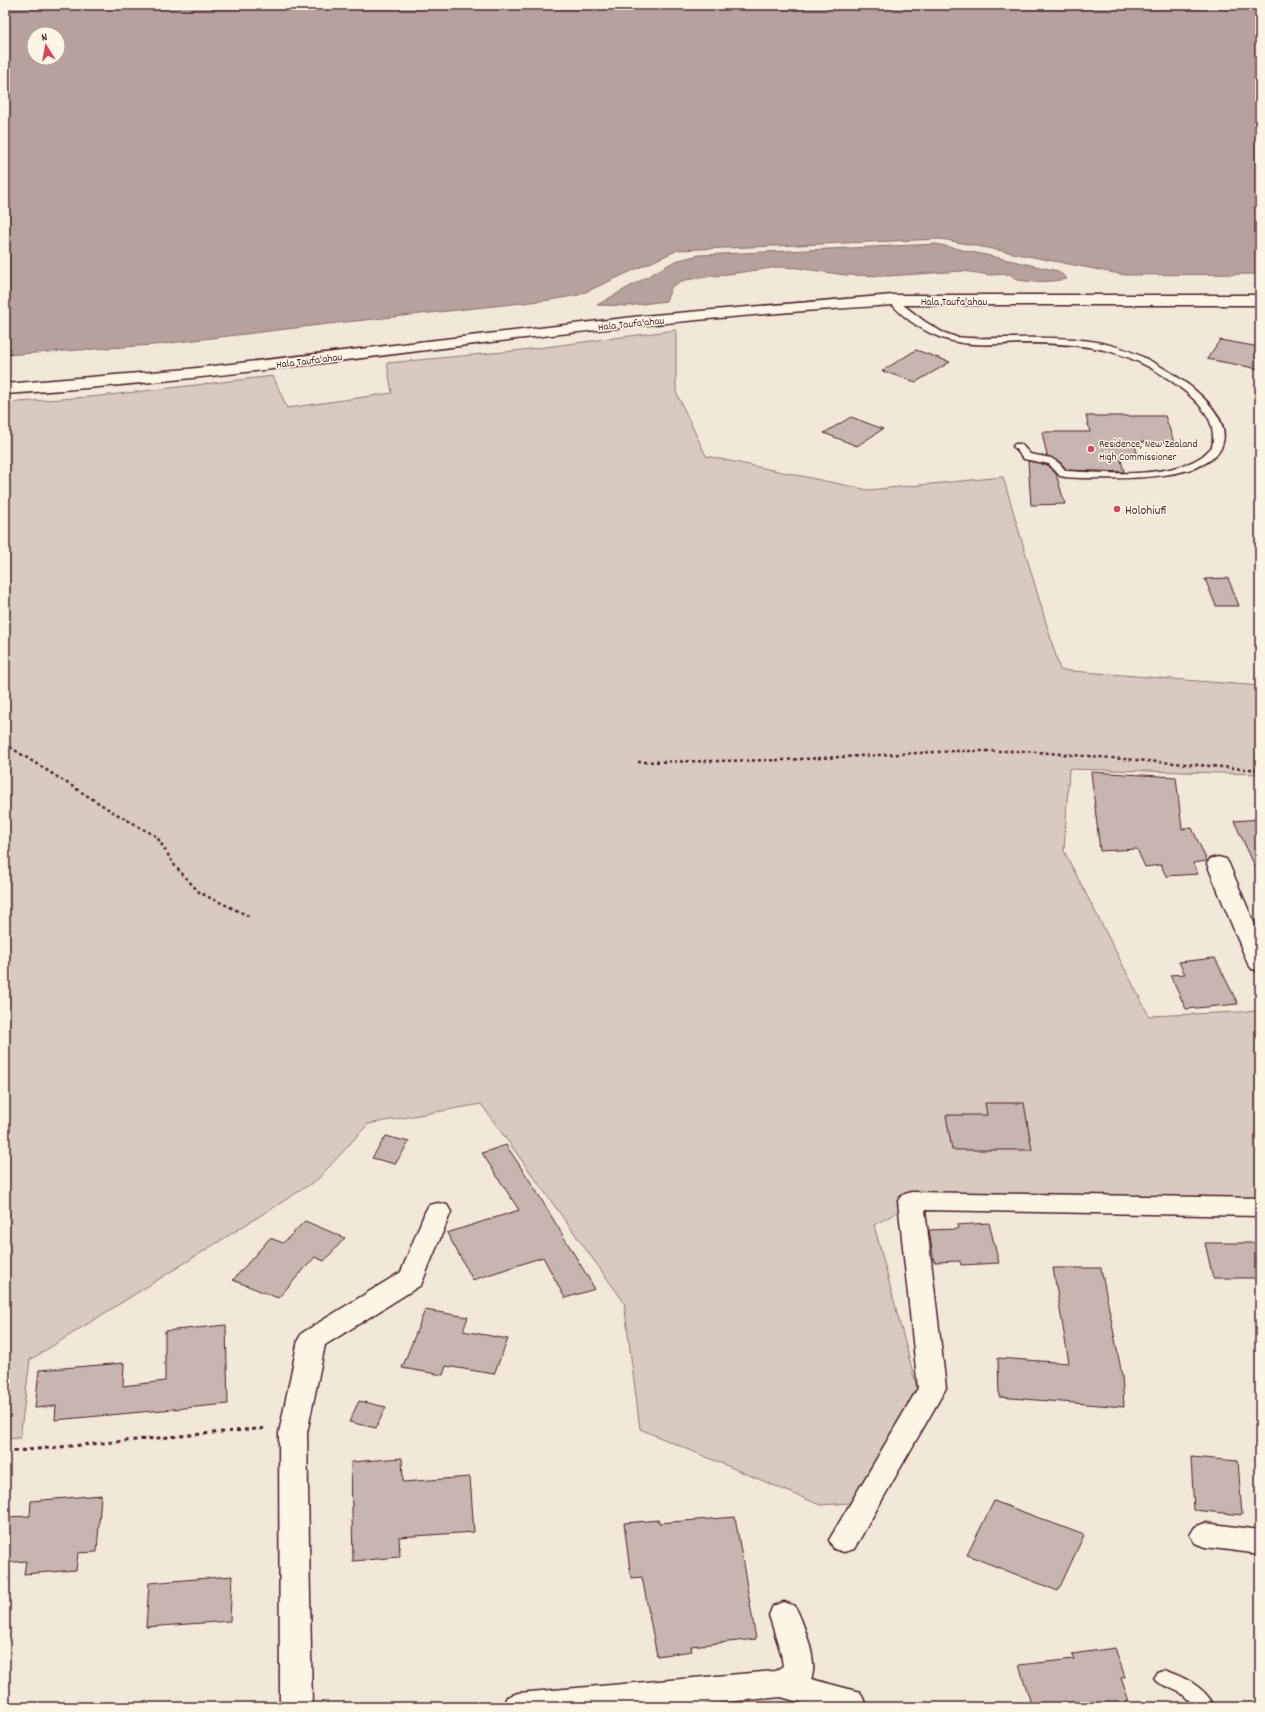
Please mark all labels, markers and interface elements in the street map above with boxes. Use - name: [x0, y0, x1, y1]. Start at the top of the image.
- north arrow: [26, 26, 66, 66]
- text: N: [40, 30, 49, 47]
- street label: Hala Taufa'ahau: [921, 295, 988, 311]
- street label: Hala Taufa'ahau: [597, 314, 665, 336]
- street label: Hala Taufa'ahau: [275, 350, 344, 374]
- place label: Residence, New Zealand High Commissioner: [1099, 437, 1198, 466]
- marker: Residence, New Zealand High Commissioner: [1086, 444, 1096, 454]
- place label: Holohiufi: [1125, 502, 1166, 521]
- marker: Holohiufi: [1112, 504, 1122, 514]

